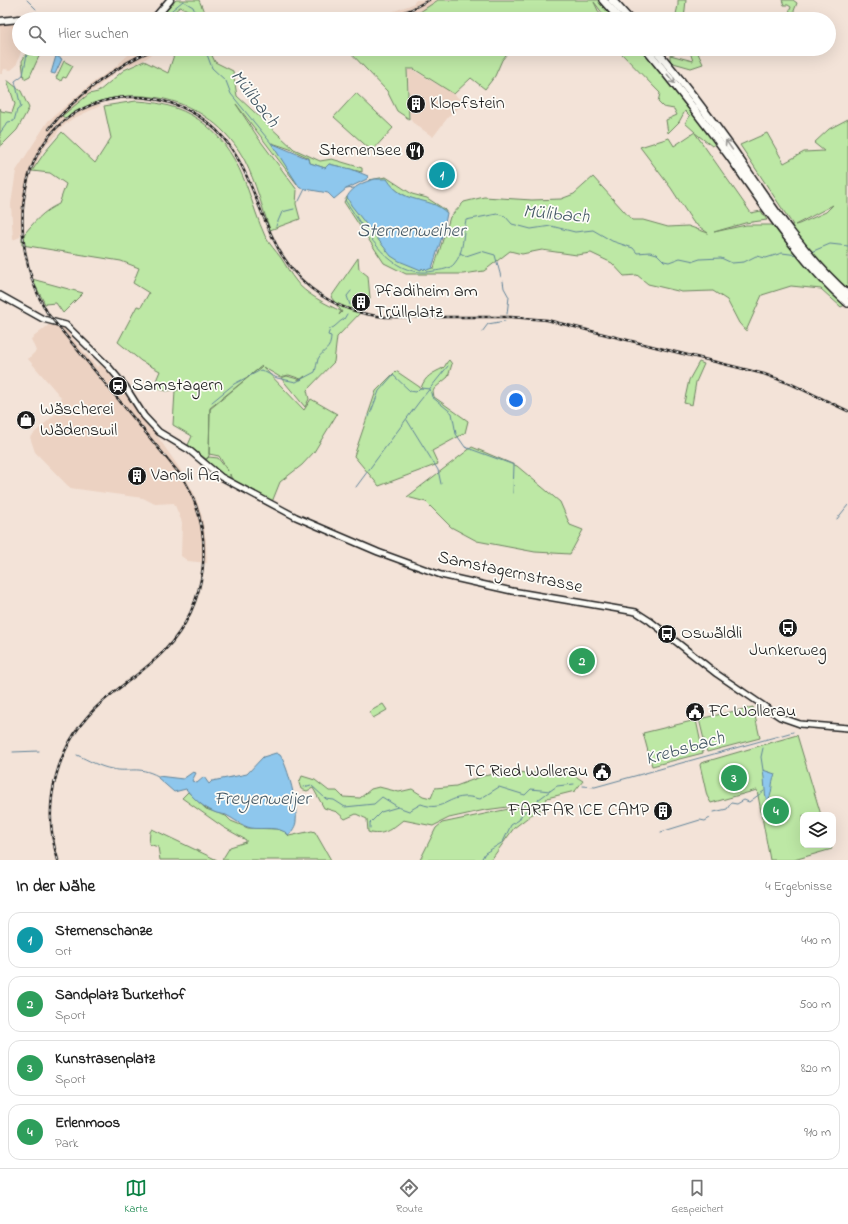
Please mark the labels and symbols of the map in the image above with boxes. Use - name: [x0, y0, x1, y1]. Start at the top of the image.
- water label: Mülibach: [223, 64, 286, 134]
- one-way arrow: [666, 74, 675, 85]
- place label: Klopfstein: [430, 91, 505, 117]
- building icon: Klopfstein: [405, 93, 427, 115]
- place label: Sternensee: [319, 138, 402, 164]
- restaurant icon: Sternensee: [404, 140, 426, 162]
- one-way arrow: [725, 140, 733, 151]
- pin: 1: [429, 160, 455, 190]
- water label: Mülibach: [522, 199, 591, 231]
- water label: Sternenweiher: [357, 218, 467, 245]
- place label: Pfadiheim am Trüllplatz: [375, 279, 478, 326]
- building icon: Pfadiheim am Trüllplatz: [350, 291, 372, 313]
- place label: Samstagern: [132, 373, 223, 400]
- station icon: Samstagern: [107, 375, 129, 397]
- your location: [506, 390, 526, 410]
- place label: Wäscherei Wädenswil: [40, 397, 117, 444]
- shop icon: Wäscherei Wädenswil: [15, 409, 37, 431]
- place label: Vanoli AG: [150, 463, 220, 489]
- building icon: Vanoli AG: [126, 465, 148, 487]
- street label: Samstagernstrasse: [435, 545, 586, 602]
- bus stop icon: Junkerweg: [777, 617, 799, 639]
- place label: Oswäldli: [681, 621, 742, 647]
- bus stop icon: Oswäldli: [656, 623, 678, 645]
- place label: Junkerweg: [749, 638, 827, 665]
- pin: 2: [569, 646, 595, 676]
- place label: FC Wollerau: [708, 699, 796, 725]
- public building icon: FC Wollerau: [684, 701, 706, 723]
- water label: Krebsbach: [642, 725, 729, 773]
- place label: TC Ried Wollerau: [465, 759, 588, 785]
- public building icon: TC Ried Wollerau: [591, 761, 613, 783]
- pin: 3: [721, 763, 747, 793]
- water label: Freyenweijer: [214, 786, 312, 813]
- pin: 4: [763, 796, 789, 826]
- place label: FARFAR ICE CAMP: [507, 798, 650, 824]
- building icon: FARFAR ICE CAMP: [652, 800, 674, 822]

